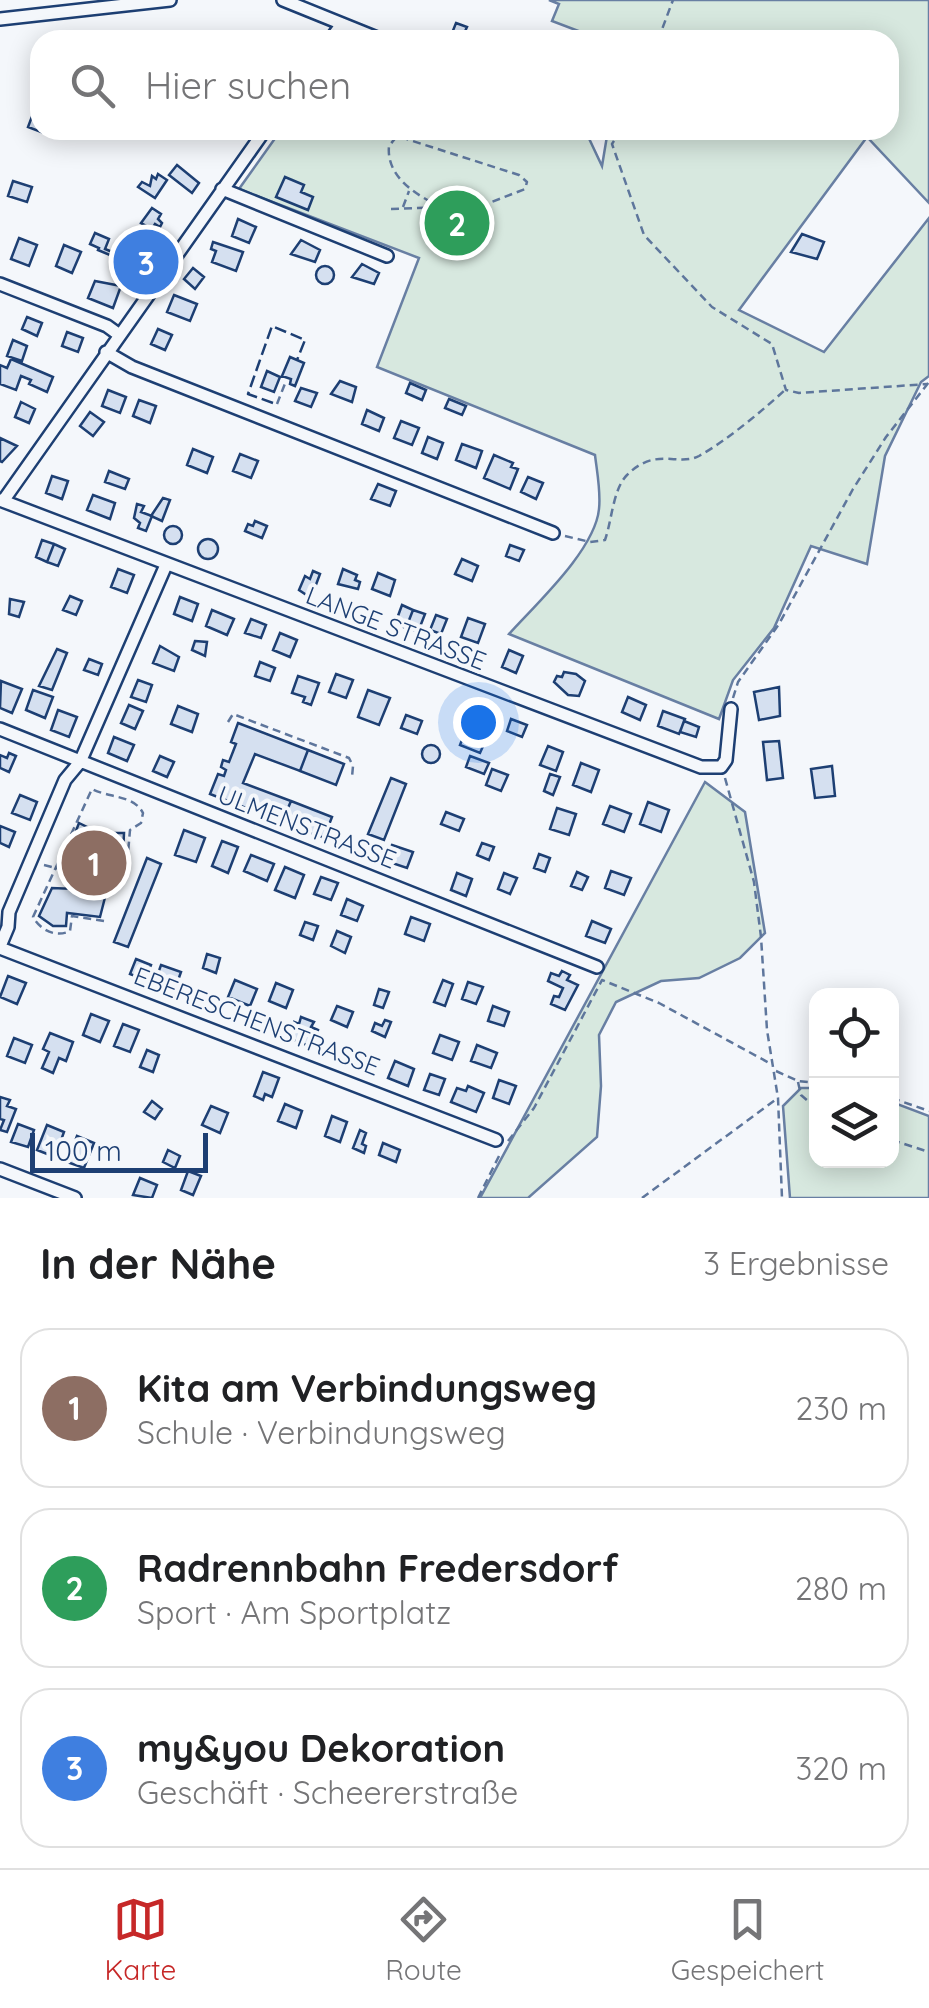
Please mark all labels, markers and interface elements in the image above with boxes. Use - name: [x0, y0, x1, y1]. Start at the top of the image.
- search box: [30, 30, 899, 140]
- icon: search: [65, 58, 120, 113]
- text: Hier suchen: [145, 61, 351, 109]
- pin: 2: [424, 186, 490, 260]
- pin: 3: [114, 224, 178, 300]
- street label: LANGE STRASSE: [302, 579, 491, 676]
- your location: [453, 697, 504, 748]
- street label: ULMENSTRASSE: [214, 778, 401, 875]
- pin: 1: [62, 826, 126, 900]
- street label: EBERESCHENSTRASSE: [130, 959, 384, 1082]
- map controls: [809, 988, 899, 1168]
- button: locate: [809, 988, 899, 1078]
- button: layers: [809, 1078, 899, 1168]
- scale bar: [30, 1128, 208, 1172]
- text: 100 m: [45, 1133, 122, 1168]
- text: In der Nähe: [40, 1237, 276, 1290]
- text: 3 Ergebnisse: [703, 1243, 889, 1283]
- text: Kita am Verbindungsweg: [137, 1364, 597, 1412]
- text: 1: [68, 1388, 81, 1428]
- text: 230 m: [796, 1388, 887, 1428]
- text: Schule · Verbindungsweg: [137, 1412, 506, 1452]
- text: Radrennbahn Fredersdorf: [137, 1544, 619, 1592]
- text: 2: [65, 1568, 84, 1608]
- text: 280 m: [795, 1568, 887, 1608]
- text: Sport · Am Sportplatz: [137, 1592, 451, 1632]
- text: my&you Dekoration: [137, 1724, 505, 1772]
- text: 3: [66, 1748, 83, 1788]
- text: 320 m: [796, 1748, 887, 1788]
- text: Geschäft · Scheererstraße: [137, 1772, 518, 1812]
- tab: Karte: [104, 1892, 176, 1987]
- tab: Route: [385, 1892, 462, 1987]
- tab: Gespeichert: [671, 1892, 825, 1987]

